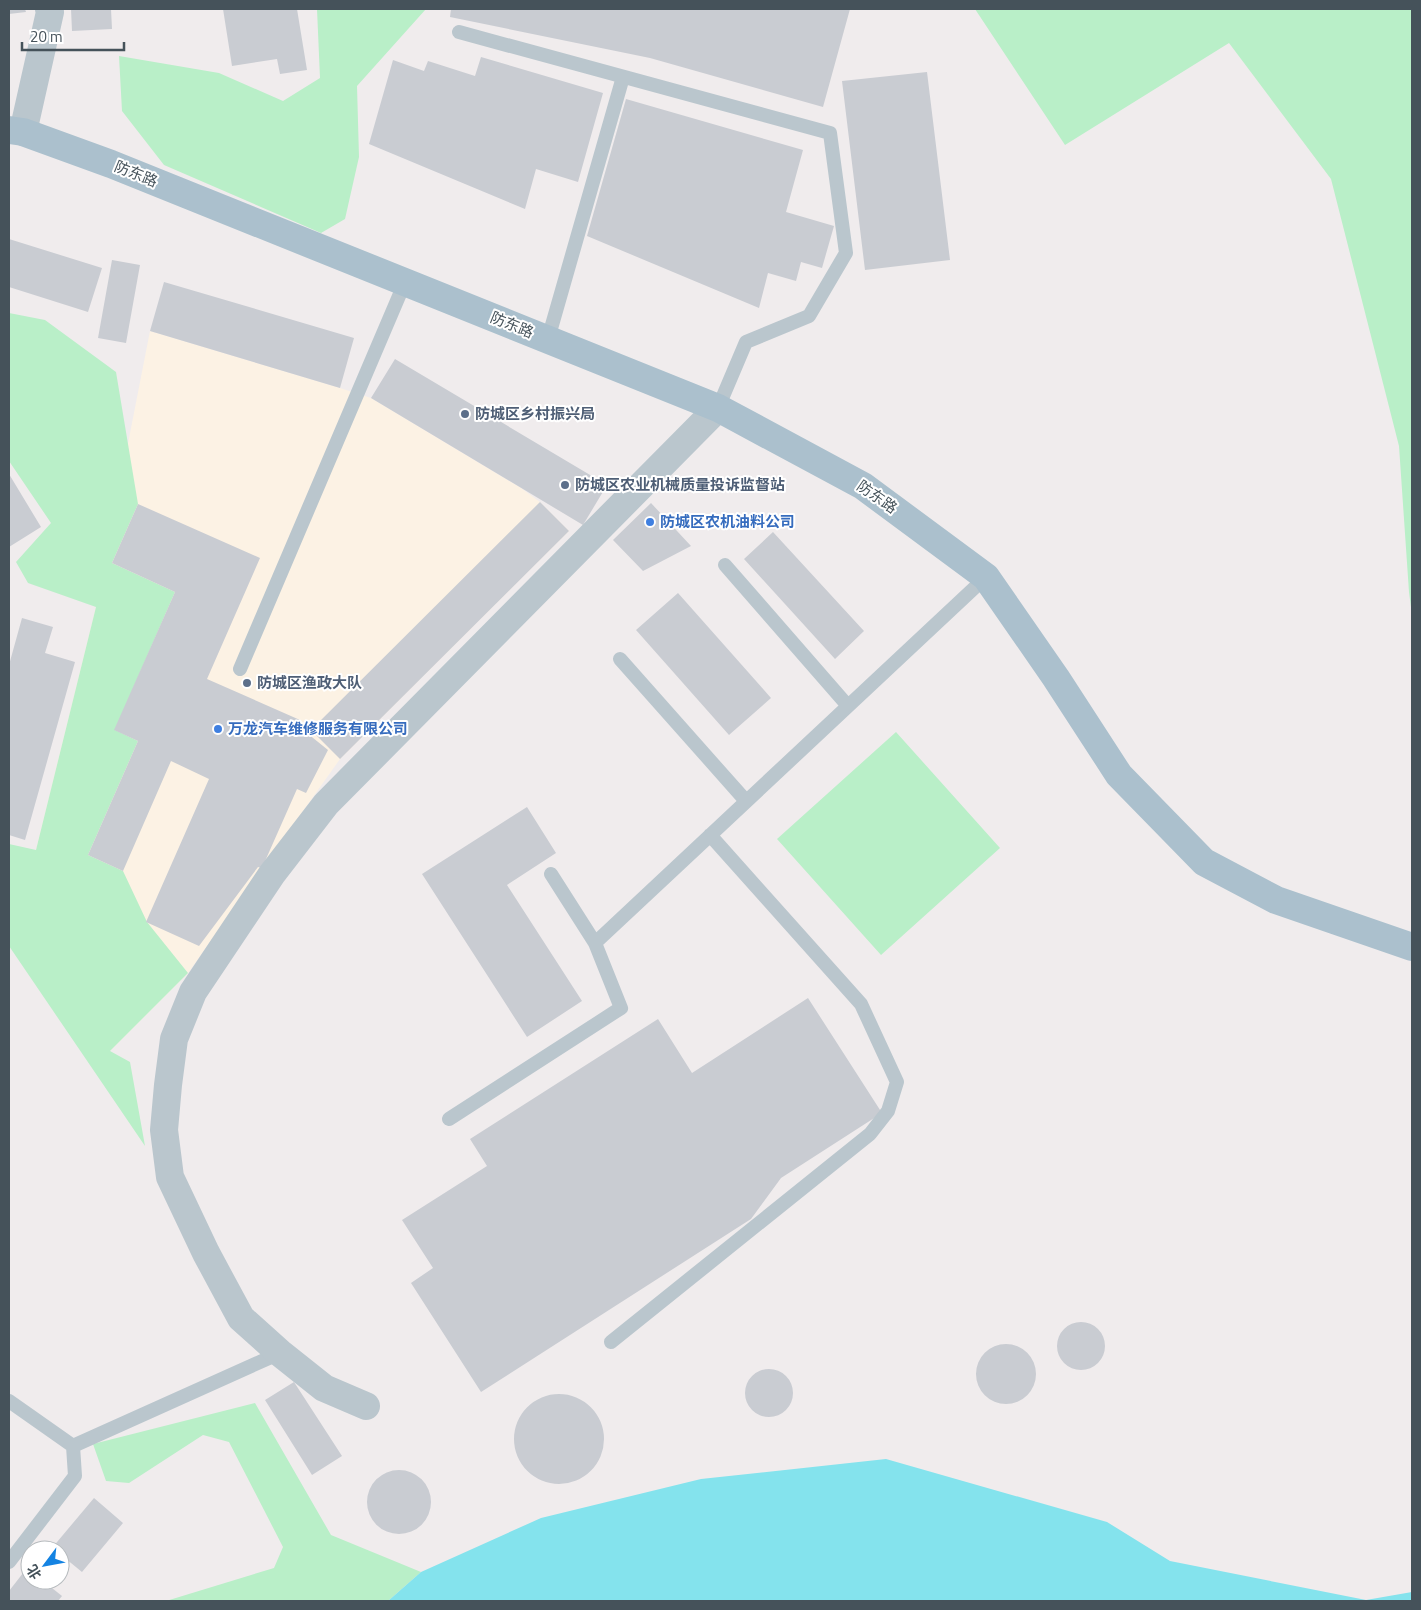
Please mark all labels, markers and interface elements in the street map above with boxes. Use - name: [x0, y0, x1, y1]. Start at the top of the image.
- scale bar: [22, 20, 125, 52]
- text: 20 m: [30, 25, 63, 48]
- street label: 防东路: [111, 154, 161, 193]
- street label: 防东路: [487, 305, 537, 344]
- place label: 防城区乡村振兴局: [475, 402, 595, 425]
- marker: 防城区乡村振兴局: [459, 408, 471, 420]
- place label: 防城区农业机械质量投诉监督站: [575, 473, 785, 496]
- street label: 防东路: [852, 474, 902, 519]
- marker: 防城区农业机械质量投诉监督站: [559, 479, 571, 491]
- place label: 防城区农机油料公司: [660, 510, 795, 533]
- marker: 防城区农机油料公司: [644, 516, 656, 528]
- place label: 防城区渔政大队: [257, 671, 362, 694]
- marker: 防城区渔政大队: [241, 677, 253, 689]
- place label: 万龙汽车维修服务有限公司: [228, 717, 408, 740]
- marker: 万龙汽车维修服务有限公司: [212, 723, 224, 735]
- north arrow: [20, 1540, 70, 1590]
- text: 北: [21, 1561, 46, 1584]

